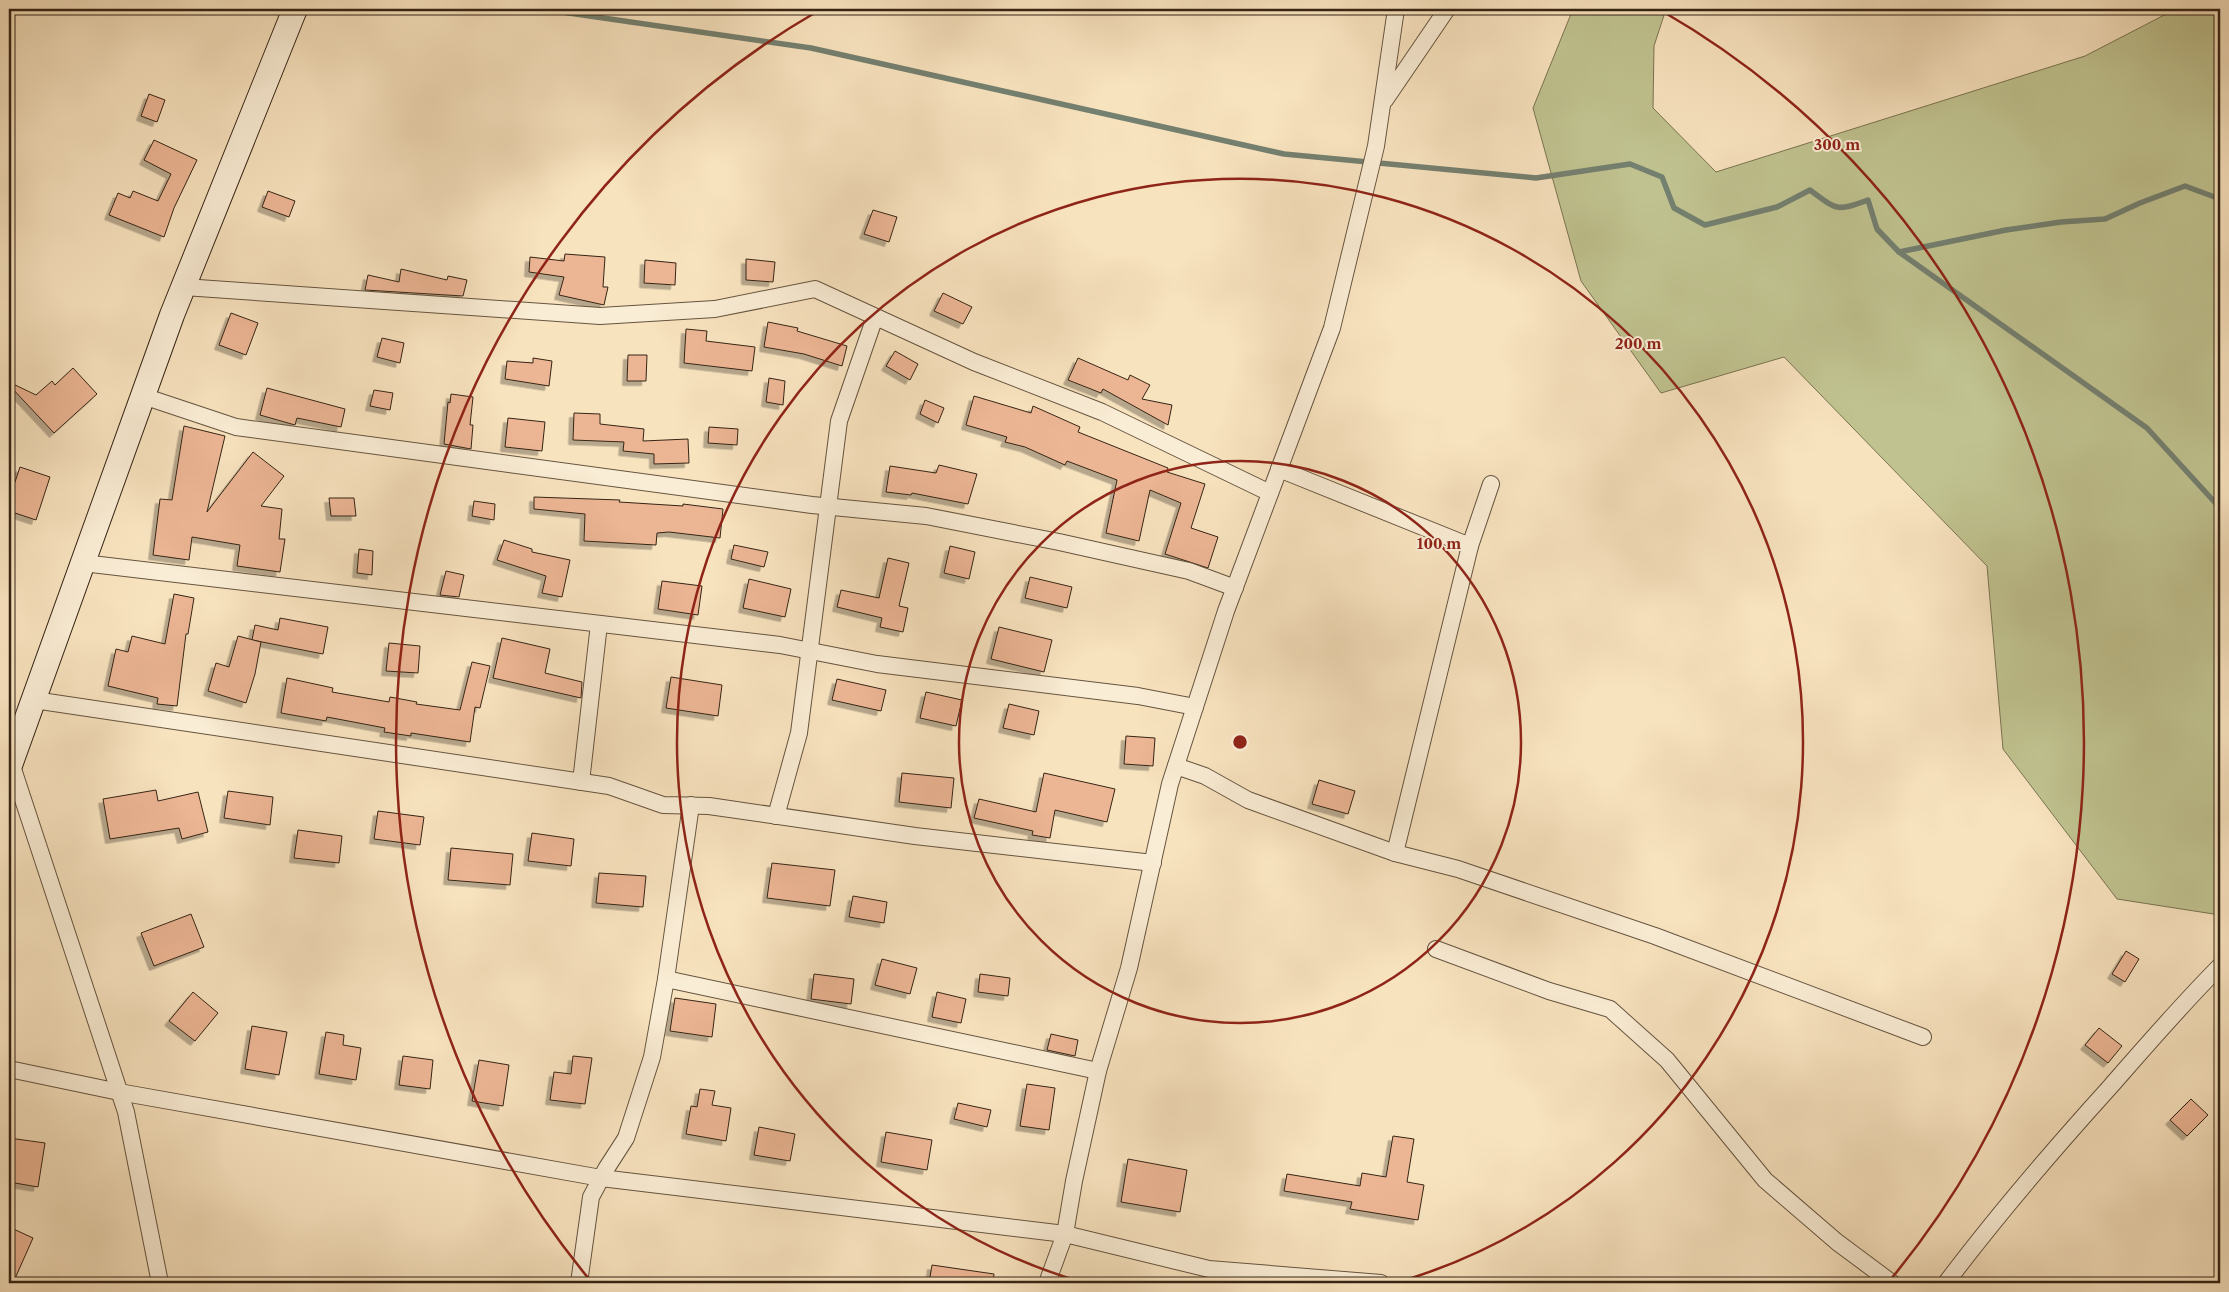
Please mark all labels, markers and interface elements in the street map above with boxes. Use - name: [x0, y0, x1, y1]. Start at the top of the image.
- text: 300 m: [1814, 135, 1860, 154]
- text: 200 m: [1615, 334, 1661, 353]
- text: 100 m: [1417, 534, 1461, 553]
- centre of rings: [1231, 733, 1249, 751]

